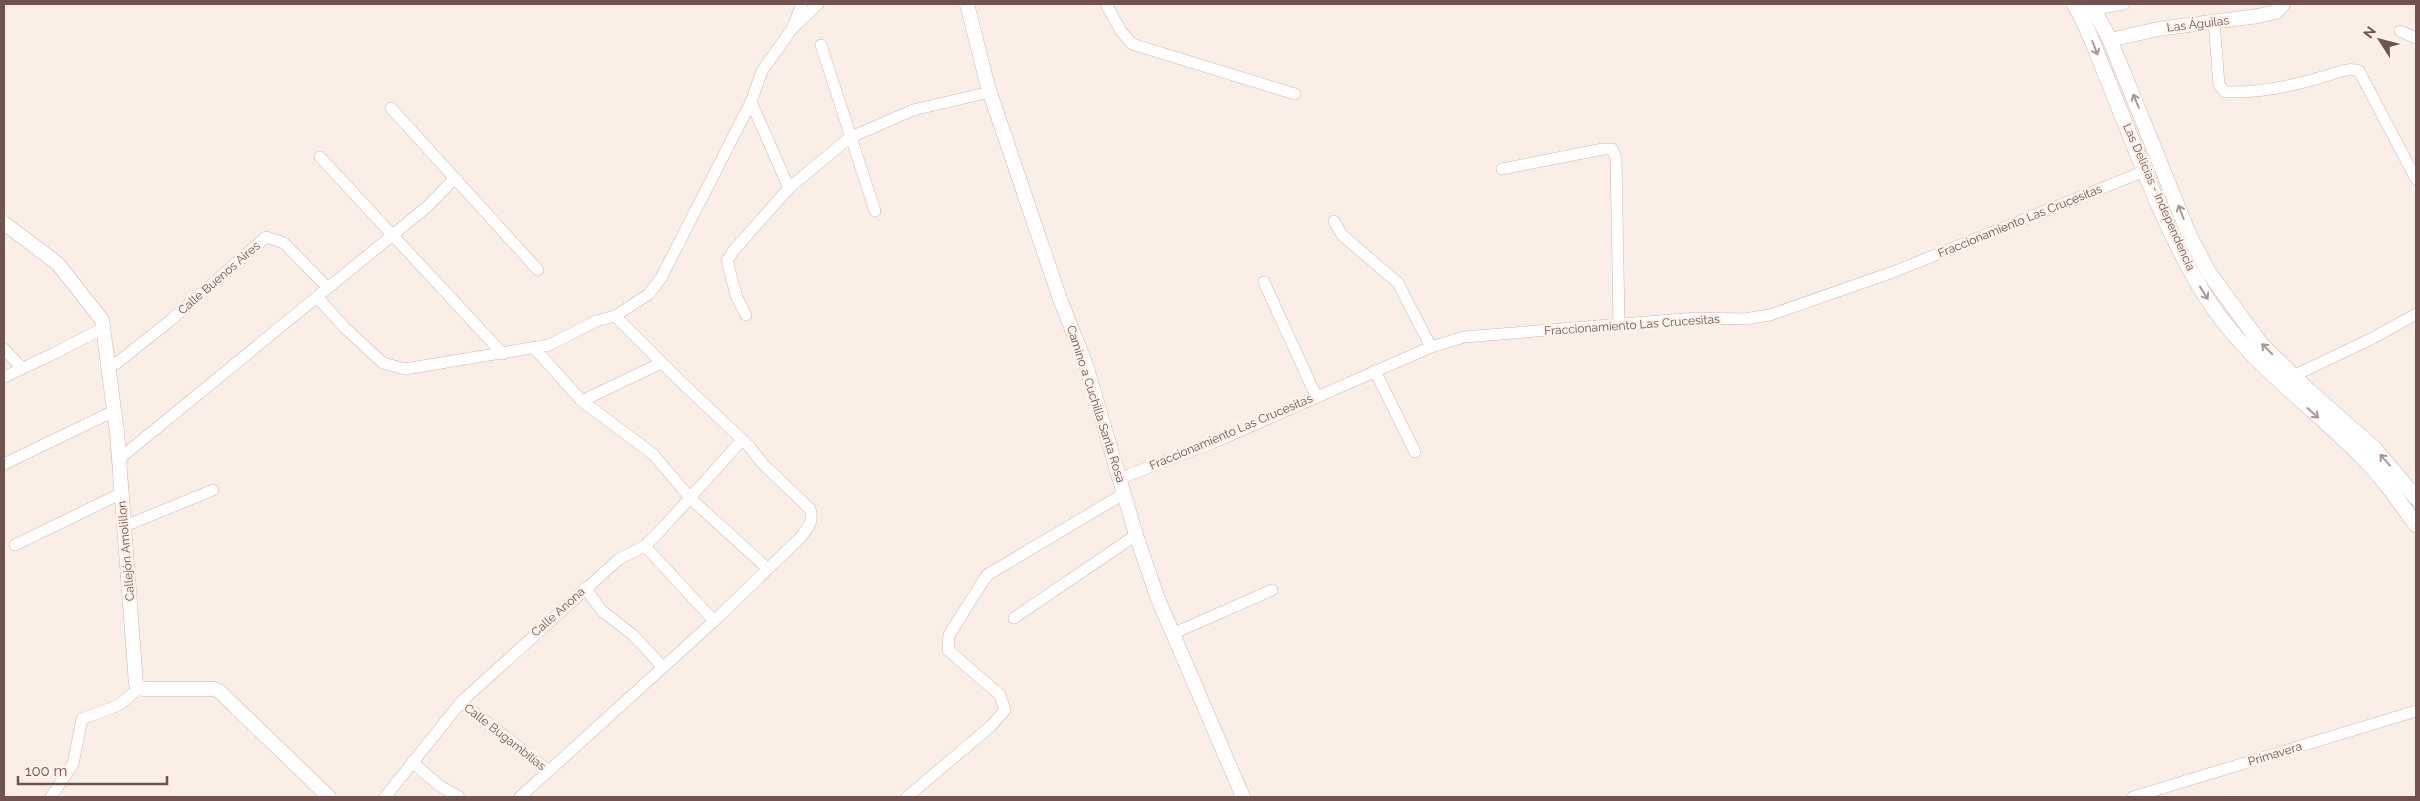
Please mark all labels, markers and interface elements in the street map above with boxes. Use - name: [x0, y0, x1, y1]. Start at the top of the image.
- street label: Las Águilas: [2166, 13, 2230, 35]
- north arrow: [2355, 15, 2405, 65]
- text: N: [2360, 23, 2379, 41]
- one-way arrow: [2090, 40, 2100, 55]
- one-way arrow: [2130, 94, 2140, 109]
- street label: Las Delicias - Independencia: [2120, 121, 2198, 273]
- street label: Fraccionamiento Las Crucesitas: [1936, 182, 2104, 260]
- one-way arrow: [2176, 205, 2185, 221]
- street label: Calle Buenos Aires: [175, 239, 263, 317]
- one-way arrow: [2199, 286, 2209, 300]
- street label: Fraccionamiento Las Crucesitas: [1544, 312, 1720, 338]
- street label: Camino a Cuchilla Santa Rosa: [1064, 324, 1128, 484]
- one-way arrow: [2261, 343, 2273, 355]
- street label: Fraccionamiento Las Crucesitas: [1147, 391, 1315, 473]
- one-way arrow: [2306, 407, 2319, 418]
- one-way arrow: [2379, 454, 2391, 467]
- street label: Callejón Amolillon: [115, 500, 137, 602]
- street label: Calle Anona: [528, 584, 588, 640]
- street label: Calle Bugambilias: [461, 701, 549, 773]
- street label: Primavera: [2246, 739, 2304, 769]
- scale bar: [18, 754, 166, 786]
- text: 100 m: [25, 762, 67, 780]

